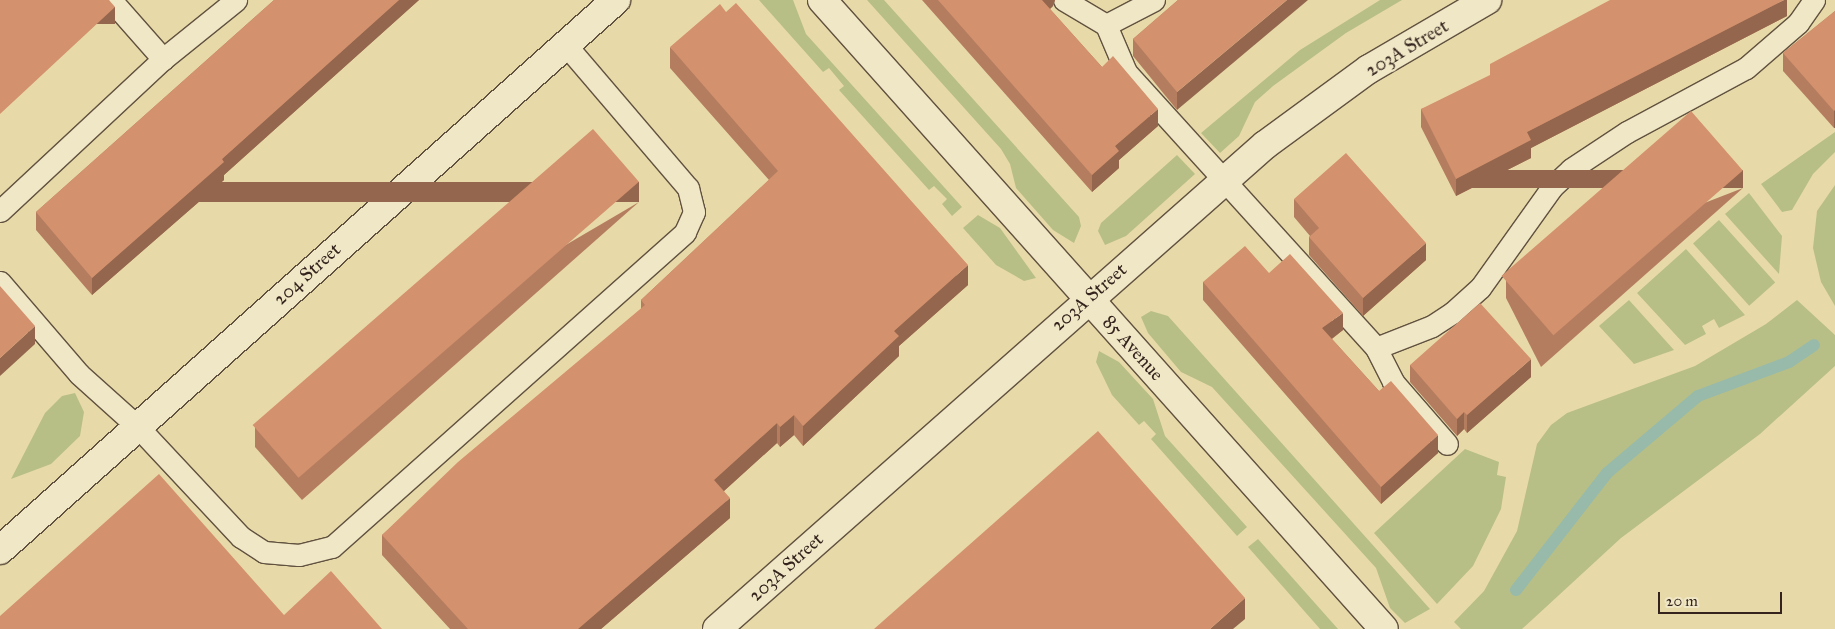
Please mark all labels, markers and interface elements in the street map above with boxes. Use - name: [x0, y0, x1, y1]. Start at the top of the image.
- street label: 203A Street: [1362, 15, 1452, 81]
- street label: 204 Street: [269, 238, 345, 310]
- street label: 203A Street: [1047, 258, 1131, 336]
- street label: 85 Avenue: [1098, 311, 1168, 385]
- street label: 203A Street: [744, 528, 828, 606]
- scale bar: [1660, 582, 1784, 614]
- text: 20 m: [1666, 592, 1698, 610]

